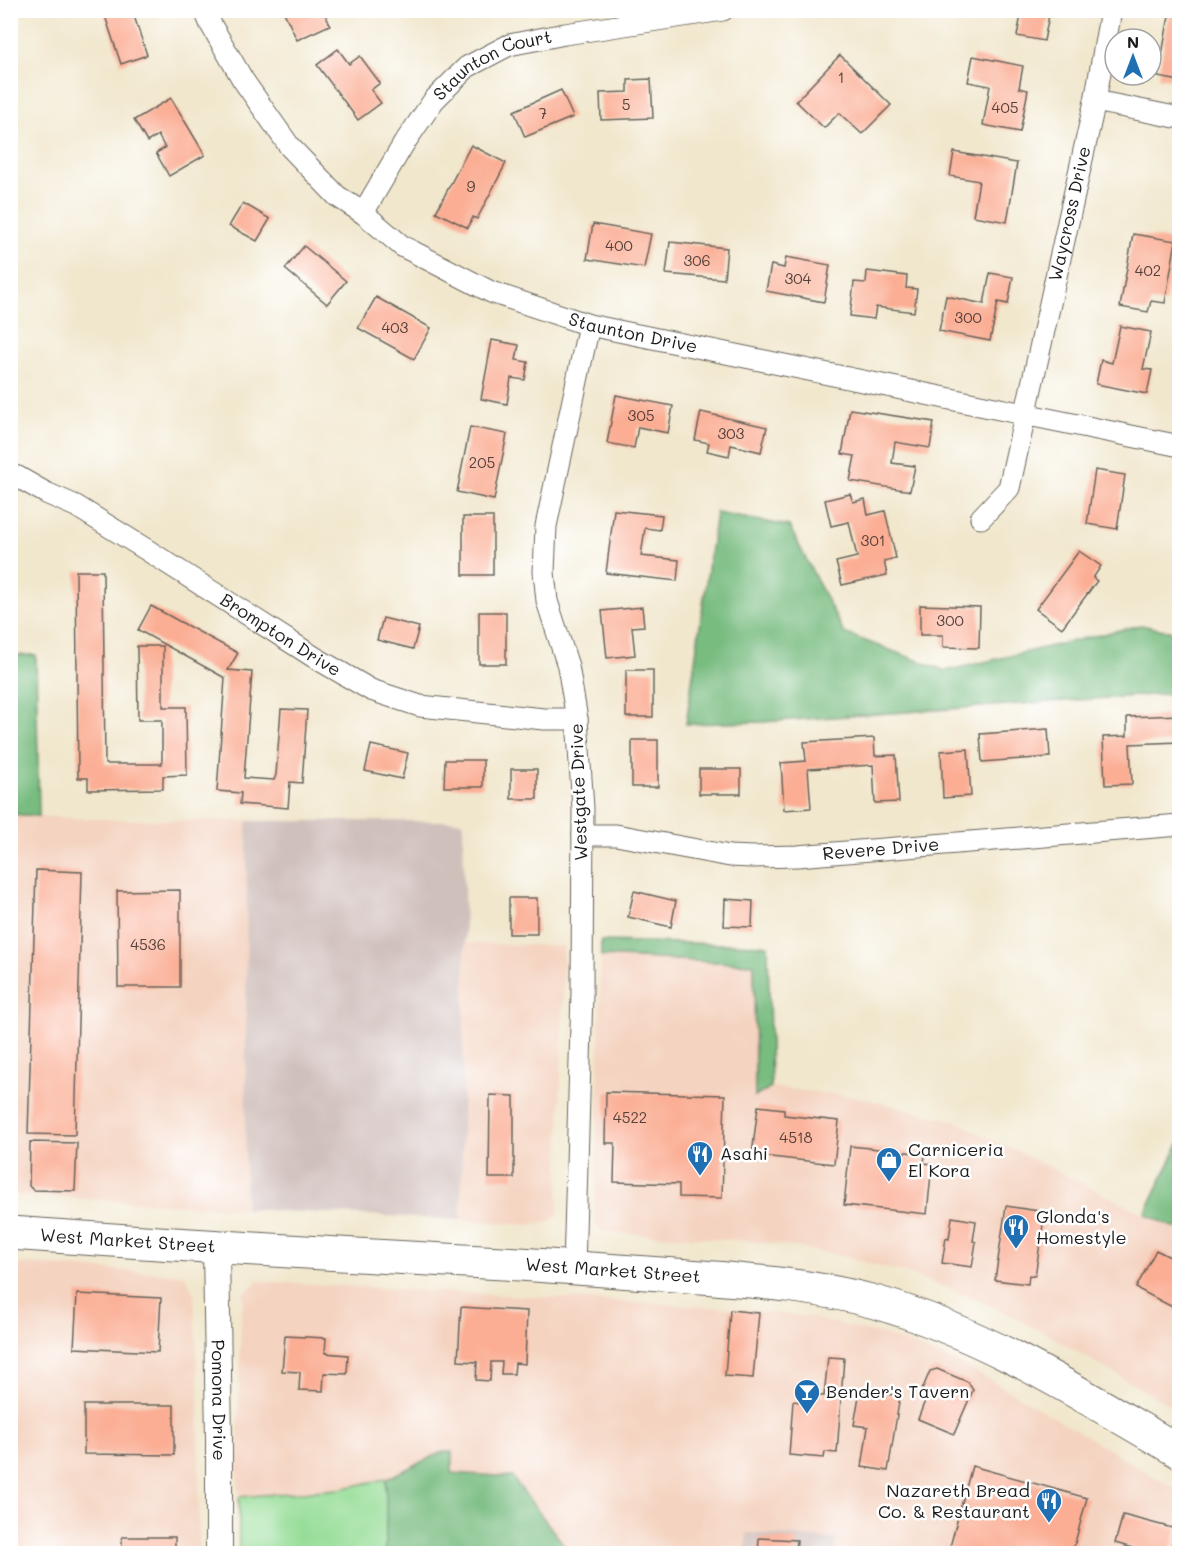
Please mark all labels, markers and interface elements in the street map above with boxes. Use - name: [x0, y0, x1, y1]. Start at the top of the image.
- street label: Staunton Court: [427, 24, 554, 105]
- north arrow: [1103, 27, 1163, 87]
- text: N: [1127, 31, 1139, 52]
- house number: 1: [838, 67, 844, 87]
- house number: 5: [622, 94, 630, 114]
- house number: 405: [992, 97, 1018, 117]
- house number: 7: [539, 103, 547, 123]
- street label: Waycross Drive: [1042, 144, 1096, 283]
- house number: 9: [467, 176, 476, 196]
- house number: 400: [605, 235, 633, 255]
- house number: 306: [683, 250, 711, 270]
- house number: 402: [1135, 260, 1161, 280]
- house number: 304: [785, 268, 812, 288]
- street label: Staunton Drive: [566, 306, 700, 358]
- house number: 300: [954, 307, 982, 327]
- house number: 403: [382, 317, 409, 337]
- house number: 305: [628, 405, 654, 425]
- house number: 303: [718, 423, 745, 443]
- house number: 205: [469, 452, 495, 472]
- house number: 301: [861, 530, 885, 550]
- street label: Brompton Drive: [216, 587, 346, 681]
- house number: 300: [936, 610, 964, 630]
- street label: Westgate Drive: [564, 723, 592, 861]
- street label: Revere Drive: [821, 832, 940, 865]
- house number: 4536: [130, 934, 166, 954]
- house number: 4522: [613, 1107, 647, 1127]
- house number: 4518: [779, 1127, 813, 1147]
- place label: Carniceria El Kora: [908, 1137, 1004, 1182]
- restaurant icon: Asahi: [685, 1139, 715, 1177]
- place label: Asahi: [720, 1141, 768, 1165]
- shop icon: Carniceria El Kora: [874, 1145, 904, 1183]
- place label: Glonda's Homestyle: [1036, 1204, 1127, 1249]
- restaurant icon: Glonda's Homestyle: [1001, 1212, 1031, 1250]
- street label: West Market Street: [39, 1222, 216, 1258]
- street label: West Market Street: [524, 1251, 702, 1288]
- street label: Pomona Drive: [206, 1339, 232, 1461]
- bar icon: Bender's Tavern: [792, 1377, 822, 1415]
- place label: Bender's Tavern: [826, 1379, 969, 1403]
- place label: Nazareth Bread Co. & Restaurant: [878, 1478, 1030, 1523]
- restaurant icon: Nazareth Bread Co. & Restaurant: [1034, 1486, 1064, 1524]

